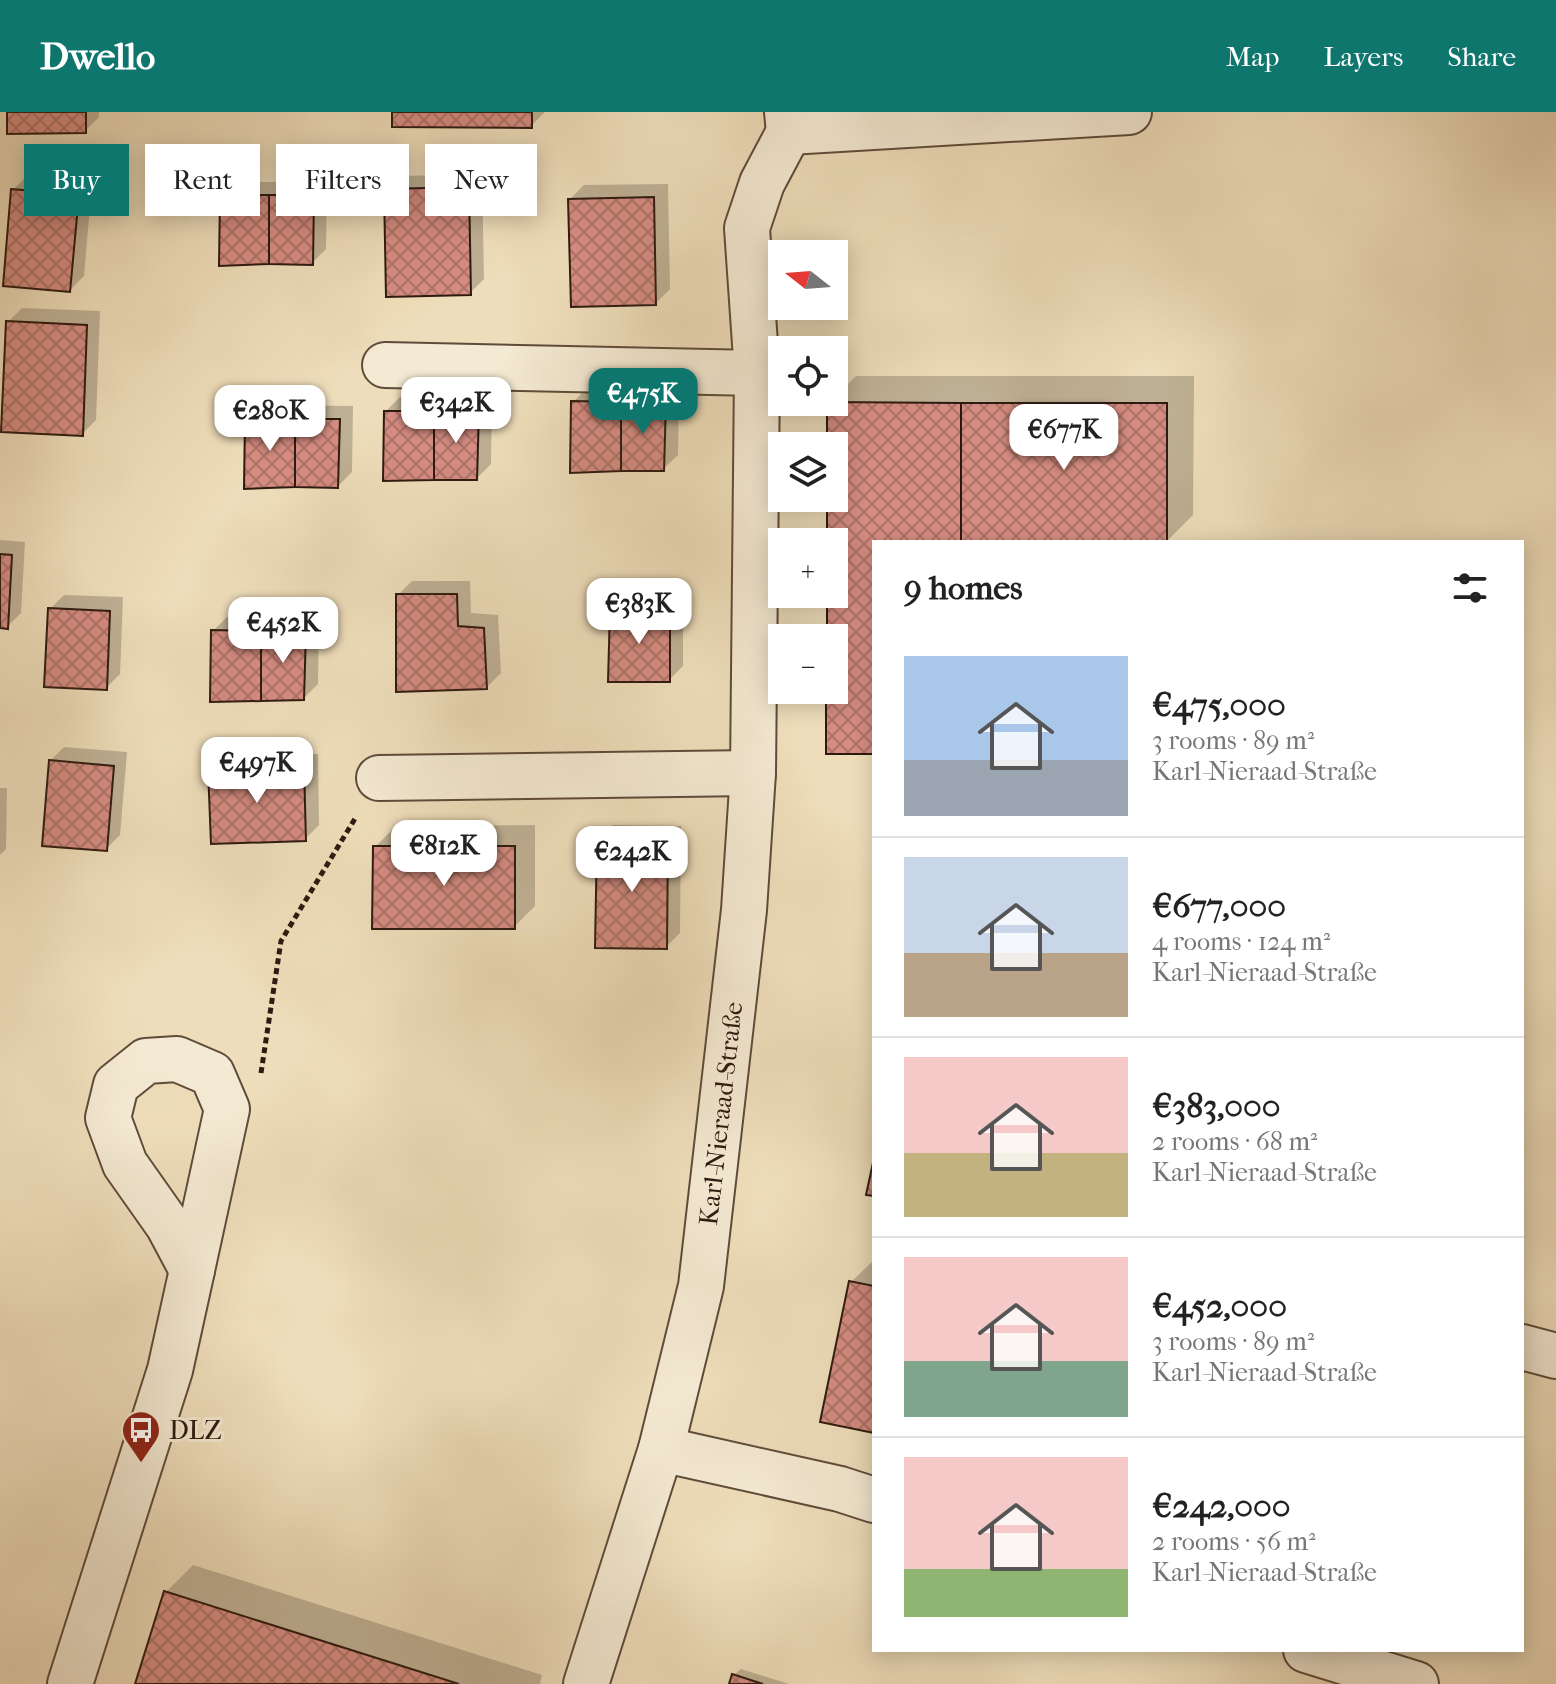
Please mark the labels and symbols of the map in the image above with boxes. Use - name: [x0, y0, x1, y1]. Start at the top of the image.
- north arrow: [768, 240, 848, 320]
- pin: €475K: [587, 368, 699, 436]
- pin: €342K: [400, 377, 512, 445]
- pin: €280K: [214, 385, 326, 453]
- pin: €677K: [1008, 404, 1120, 472]
- pin: €383K: [583, 578, 695, 646]
- pin: €452K: [227, 597, 339, 665]
- pin: €497K: [201, 737, 313, 805]
- pin: €812K: [388, 820, 500, 888]
- pin: €242K: [576, 826, 688, 894]
- street label: Karl-Nieraad-Straße: [693, 1000, 749, 1227]
- bus stop icon: DLZ: [120, 1409, 162, 1464]
- place label: DLZ: [169, 1415, 222, 1446]

